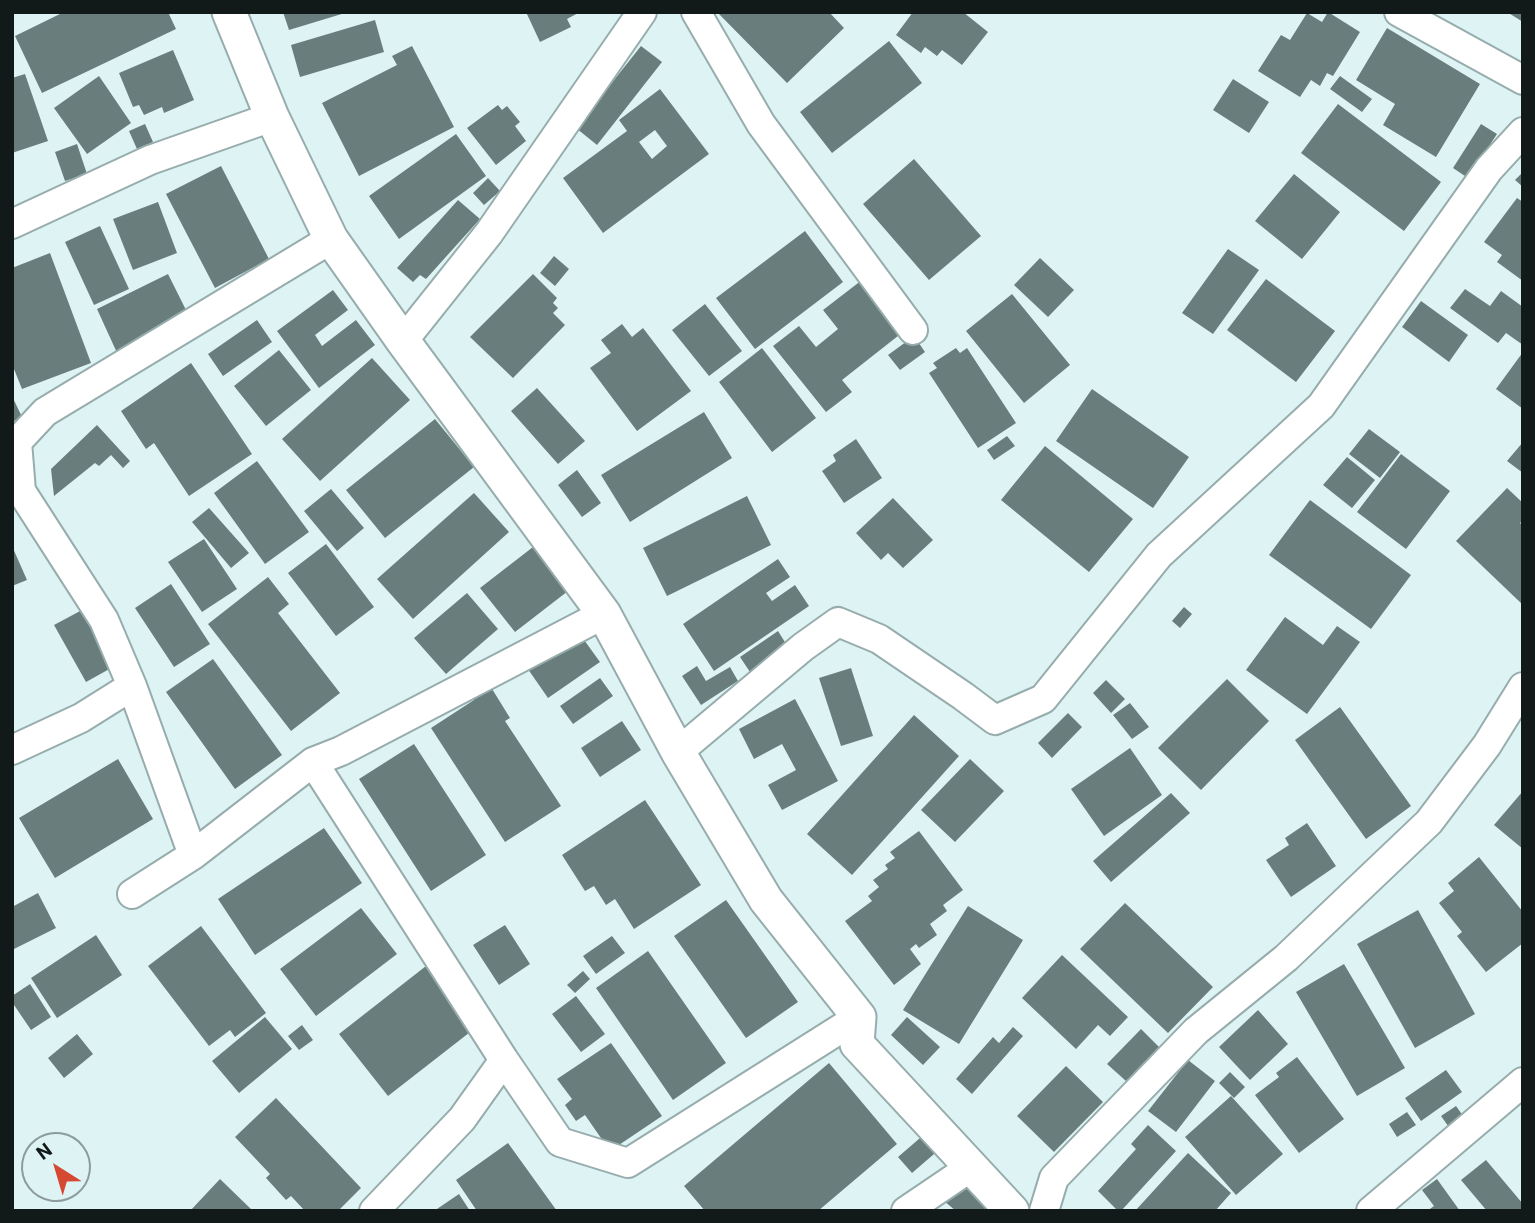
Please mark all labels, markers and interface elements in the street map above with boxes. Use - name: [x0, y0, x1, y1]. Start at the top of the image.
- north arrow: [21, 1132, 91, 1202]
- text: N: [32, 1138, 57, 1165]

